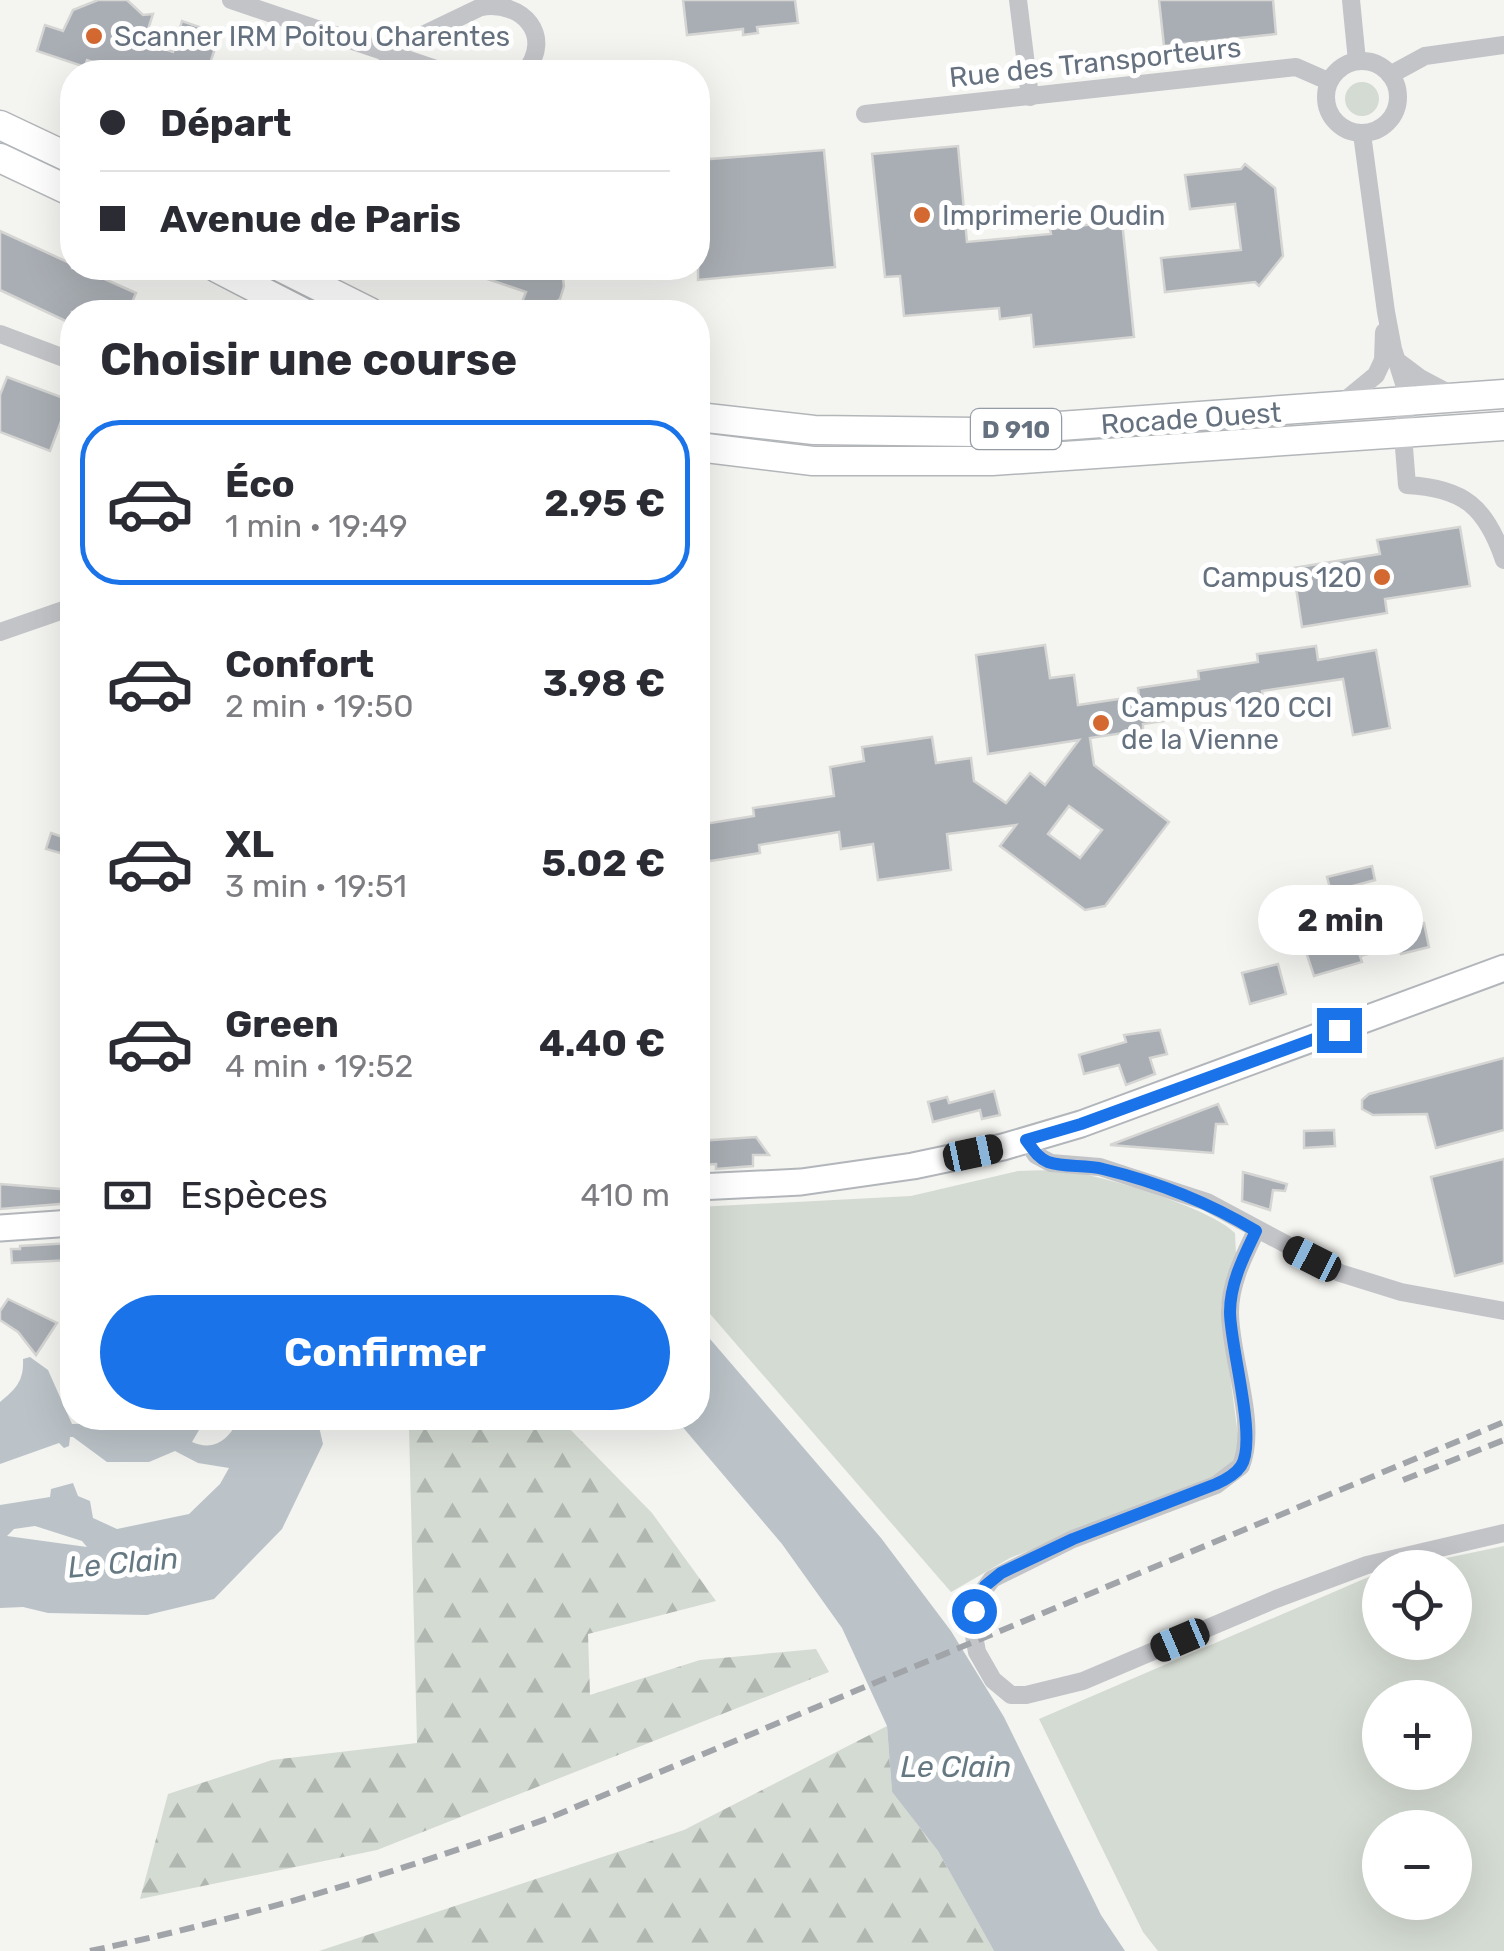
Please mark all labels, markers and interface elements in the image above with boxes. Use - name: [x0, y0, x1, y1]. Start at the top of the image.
- place label: Scanner IRM Poitou Charentes: [114, 20, 510, 53]
- marker: Scanner IRM Poitou Charentes: [83, 25, 105, 47]
- street label: Rue des Transporteurs: [947, 31, 1243, 94]
- text: Départ: [160, 100, 291, 146]
- text: Avenue de Paris: [160, 196, 461, 242]
- place label: Imprimerie Oudin: [942, 199, 1165, 232]
- marker: Imprimerie Oudin: [911, 204, 933, 226]
- text: Choisir une course: [100, 333, 517, 386]
- street label: Rocade Ouest: [1100, 396, 1283, 441]
- road number: D 910: [971, 409, 1061, 449]
- icon: car: [105, 458, 195, 548]
- text: Éco: [225, 461, 295, 507]
- text: 2.95 €: [544, 480, 665, 526]
- text: 1 min · 19:49: [225, 507, 408, 545]
- place label: Campus 120: [1202, 561, 1362, 594]
- marker: Campus 120: [1371, 566, 1393, 588]
- icon: car: [105, 638, 195, 728]
- text: Confort: [225, 641, 374, 687]
- text: 3.98 €: [543, 660, 665, 706]
- text: 2 min · 19:50: [225, 687, 414, 725]
- place label: Campus 120 CCI de la Vienne: [1121, 691, 1333, 756]
- marker: Campus 120 CCI de la Vienne: [1090, 712, 1112, 734]
- icon: car: [105, 818, 195, 908]
- text: XL: [225, 821, 274, 867]
- text: 5.02 €: [542, 840, 665, 886]
- text: 3 min · 19:51: [225, 867, 407, 905]
- callout: 2 min: [1256, 885, 1422, 955]
- text: 2 min: [1297, 901, 1384, 939]
- icon: car: [105, 998, 195, 1088]
- text: Green: [225, 1001, 339, 1047]
- route end: [1317, 1008, 1362, 1053]
- text: 4.40 €: [539, 1020, 665, 1066]
- text: 4 min · 19:52: [225, 1047, 413, 1085]
- car: [941, 1132, 1005, 1174]
- icon: cash: [100, 1168, 155, 1223]
- text: Espèces: [180, 1172, 328, 1218]
- text: 410 m: [580, 1176, 670, 1214]
- car: [1278, 1232, 1346, 1286]
- button: Confirmer: [100, 1295, 670, 1410]
- water label: Le Clain: [66, 1540, 180, 1586]
- map controls: [1362, 1550, 1472, 1920]
- button: locate: [1362, 1550, 1472, 1660]
- route start: [952, 1589, 997, 1634]
- car: [1147, 1614, 1213, 1666]
- button: +: [1362, 1680, 1472, 1790]
- water label: Le Clain: [901, 1749, 1011, 1785]
- button: −: [1362, 1810, 1472, 1920]

